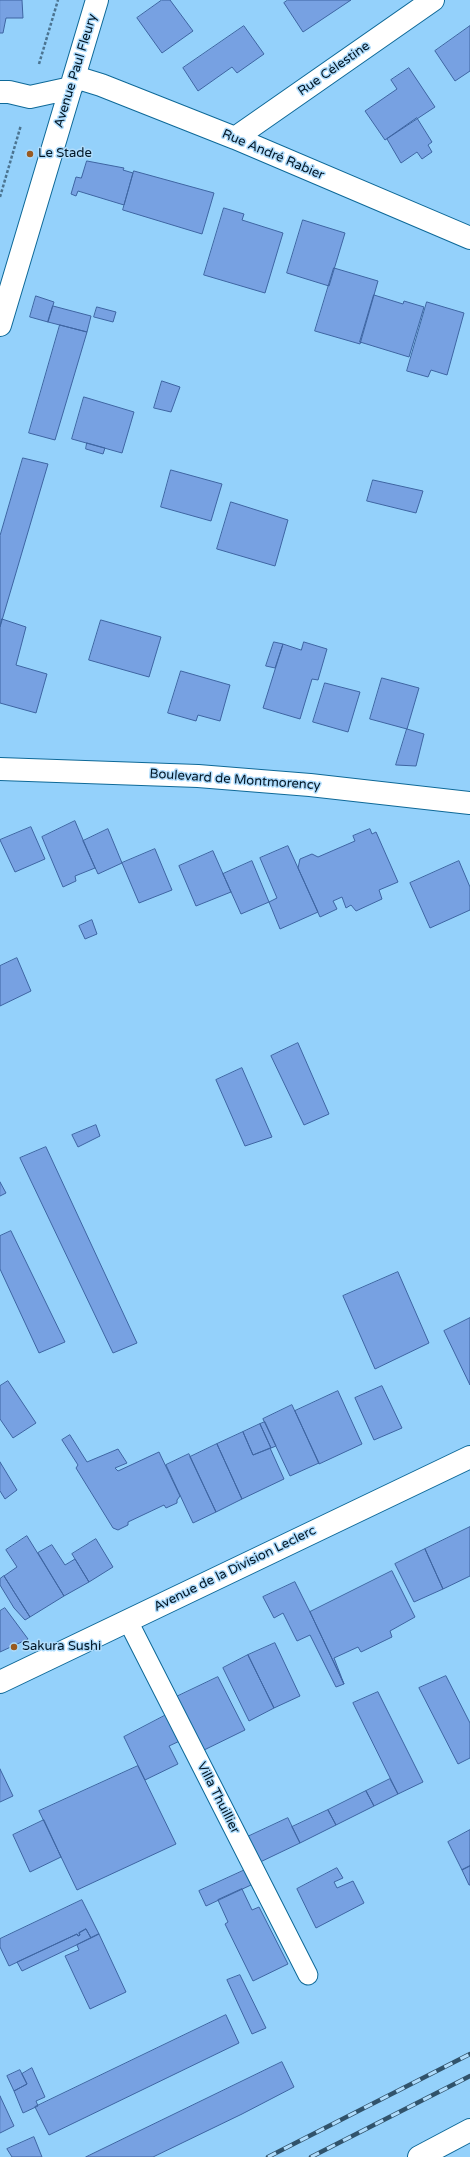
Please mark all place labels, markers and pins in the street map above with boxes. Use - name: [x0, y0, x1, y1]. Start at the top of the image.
- place label: Le Stade: [38, 146, 92, 162]
- marker: Le Stade: [25, 149, 35, 159]
- place label: Sakura Sushi: [22, 1639, 101, 1655]
- marker: Sakura Sushi: [9, 1642, 19, 1652]

